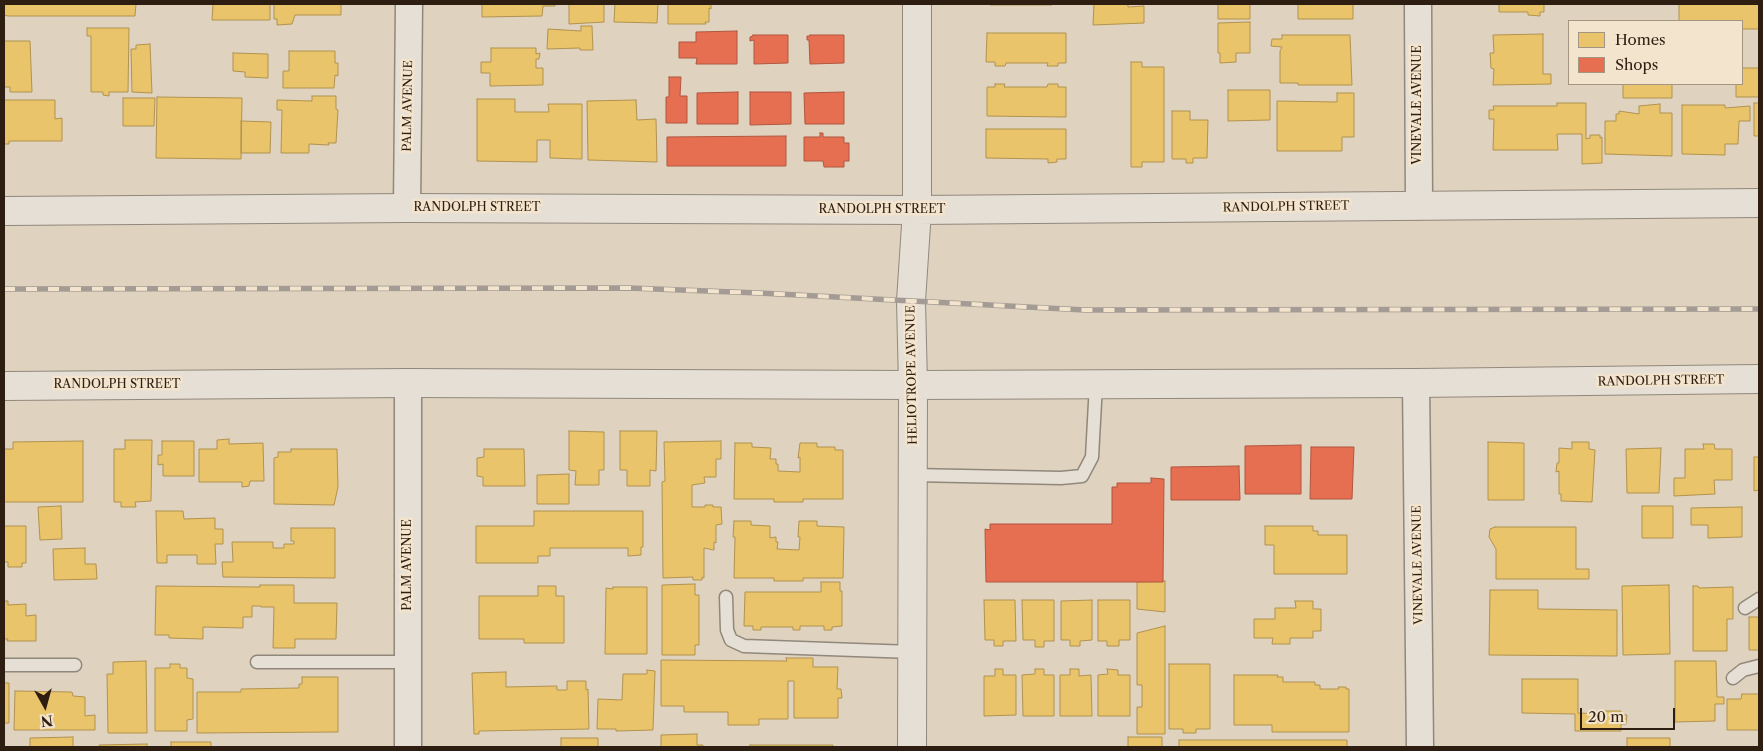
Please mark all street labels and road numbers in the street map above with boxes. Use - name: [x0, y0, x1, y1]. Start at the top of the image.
- street label: VINEVALE AVENUE: [1411, 45, 1425, 165]
- street label: PALM AVENUE: [400, 60, 416, 152]
- street label: RANDOLPH STREET: [1222, 199, 1350, 215]
- street label: RANDOLPH STREET: [414, 201, 540, 215]
- street label: RANDOLPH STREET: [819, 203, 945, 217]
- street label: HELIOTROPE AVENUE: [904, 305, 920, 445]
- street label: RANDOLPH STREET: [1597, 373, 1725, 389]
- street label: RANDOLPH STREET: [54, 378, 180, 392]
- street label: VINEVALE AVENUE: [1410, 505, 1426, 625]
- street label: PALM AVENUE: [401, 519, 415, 611]

